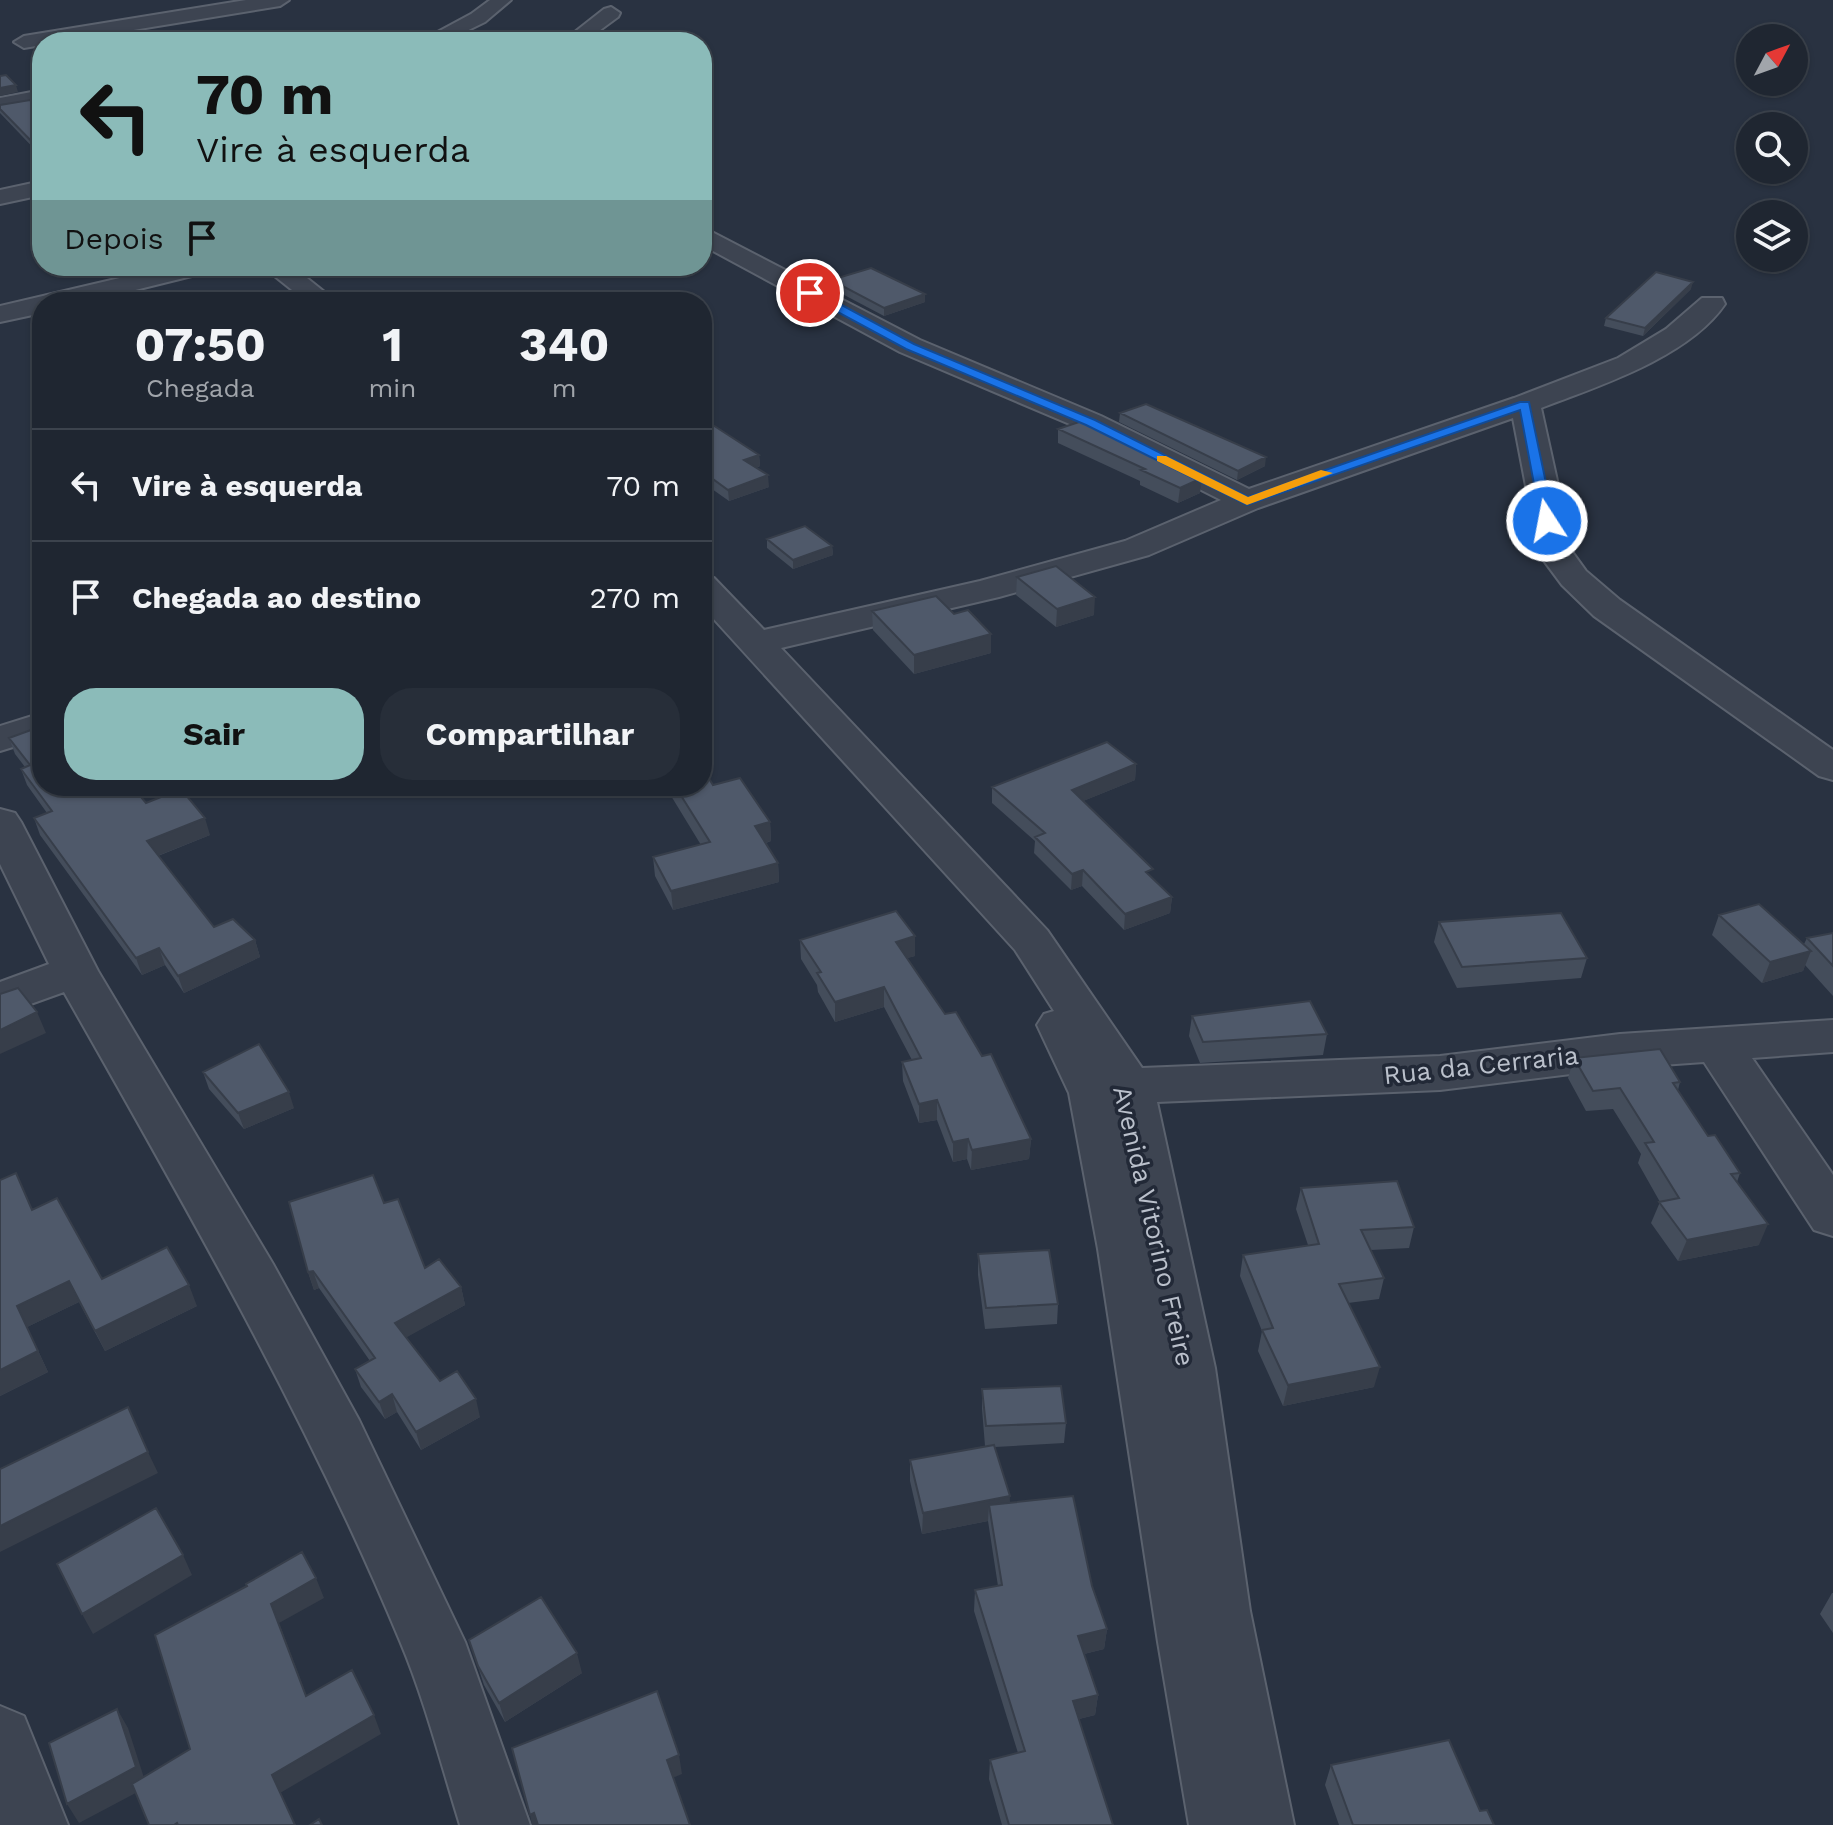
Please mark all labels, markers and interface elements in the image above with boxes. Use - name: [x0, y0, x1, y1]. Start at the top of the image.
- north arrow: [1736, 24, 1808, 96]
- map controls: [1736, 24, 1808, 272]
- text: 70 m: [196, 62, 333, 128]
- icon: left: [64, 64, 168, 168]
- button: search: [1736, 112, 1808, 184]
- text: Vire à esquerda: [196, 129, 470, 171]
- button: layers: [1736, 200, 1808, 272]
- icon: arrive: [180, 216, 224, 260]
- text: Depois: [64, 221, 164, 256]
- pin: [776, 259, 844, 327]
- icon: arrive: [788, 271, 832, 315]
- text: 07:50: [135, 316, 266, 373]
- text: 1: [382, 316, 403, 373]
- text: 340: [519, 316, 609, 373]
- text: Chegada: [146, 373, 255, 403]
- text: min: [369, 373, 416, 403]
- text: m: [552, 373, 577, 403]
- icon: left: [64, 463, 108, 507]
- text: Vire à esquerda: [132, 468, 362, 503]
- text: 70 m: [606, 468, 680, 503]
- position arrow: [1505, 479, 1589, 563]
- icon: arrive: [64, 575, 108, 619]
- text: Chegada ao destino: [132, 580, 421, 615]
- text: 270 m: [589, 580, 680, 615]
- button: Sair: [64, 688, 364, 780]
- button: Compartilhar: [380, 688, 680, 780]
- street label: Rua da Cerraria: [1382, 1040, 1580, 1090]
- street label: Avenida Vitorino Freire: [1107, 1083, 1201, 1369]

